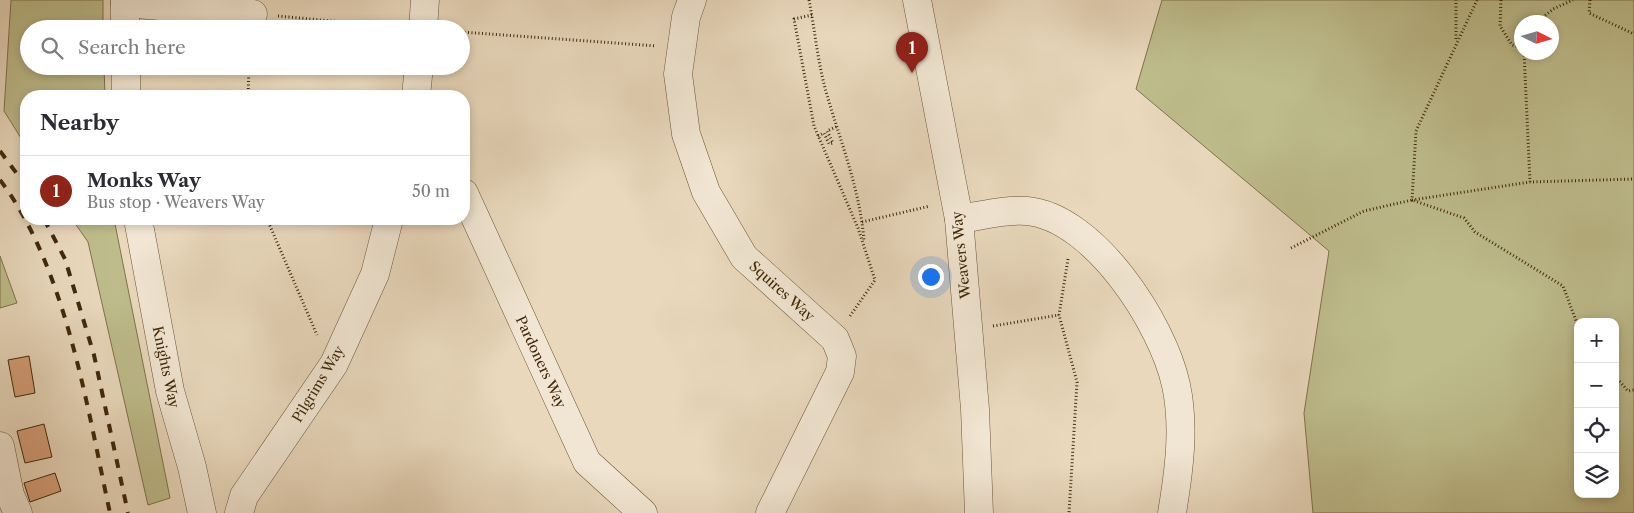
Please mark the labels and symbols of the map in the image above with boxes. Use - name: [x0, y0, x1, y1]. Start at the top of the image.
- north arrow: [1514, 15, 1559, 60]
- pin: 1: [896, 32, 928, 73]
- street label: Weavers Way: [947, 210, 975, 301]
- street label: Squires Way: [746, 257, 818, 325]
- your location: [918, 264, 944, 290]
- street label: Pardoners Way: [512, 313, 570, 411]
- street label: Knights Way: [149, 324, 183, 410]
- street label: Pilgrims Way: [288, 342, 348, 426]

